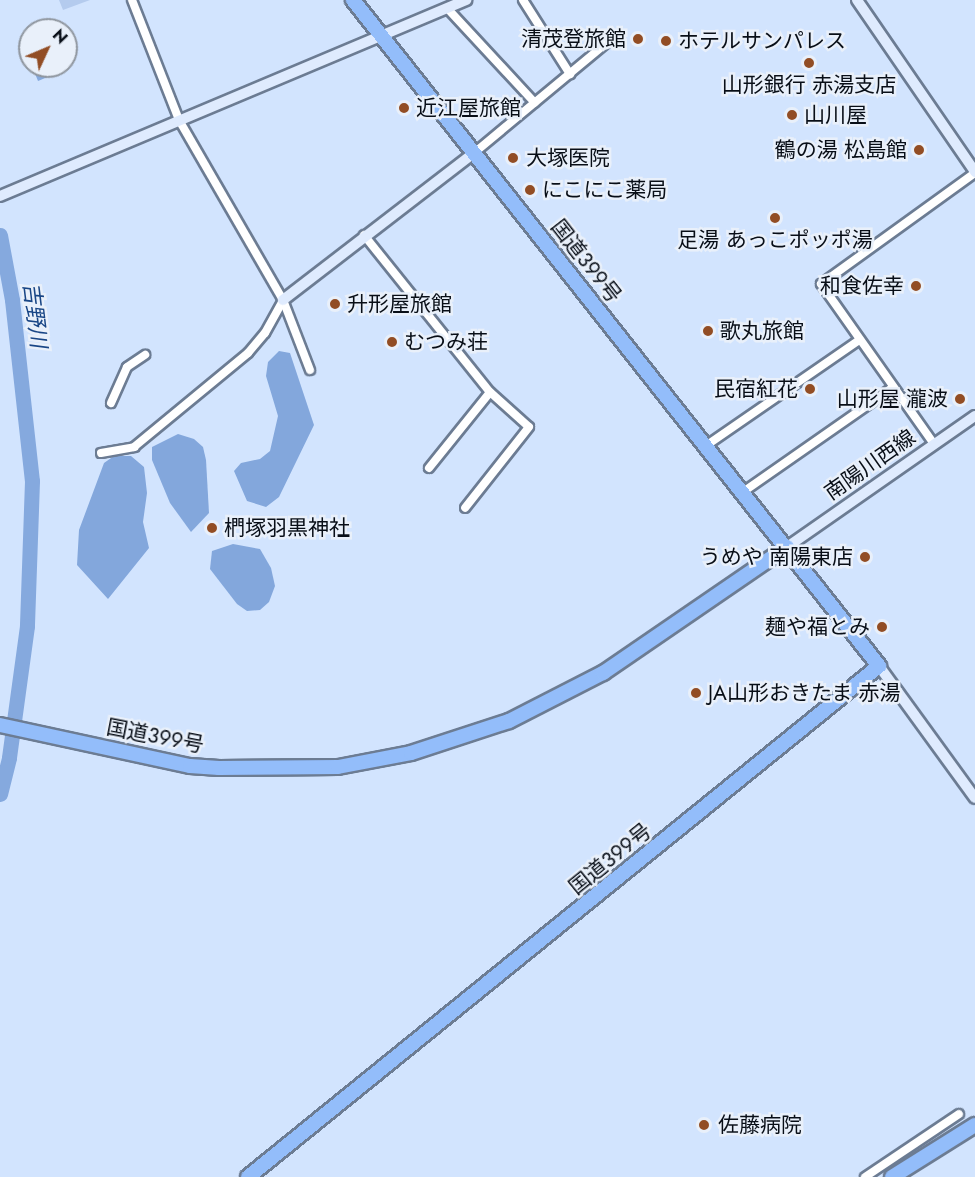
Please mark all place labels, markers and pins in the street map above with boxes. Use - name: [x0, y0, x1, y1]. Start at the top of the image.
- place label: 清茂登旅館: [521, 26, 626, 52]
- place label: ホテルサンパレス: [678, 28, 846, 54]
- marker: 清茂登旅館: [631, 32, 645, 46]
- marker: ホテルサンパレス: [659, 34, 673, 48]
- marker: 山形銀行 赤湯支店: [802, 56, 816, 70]
- place label: 山形銀行 赤湯支店: [722, 72, 896, 98]
- place label: 近江屋旅館: [416, 95, 521, 121]
- marker: 近江屋旅館: [397, 101, 411, 115]
- place label: 山川屋: [804, 102, 867, 128]
- marker: 山川屋: [785, 108, 799, 122]
- place label: 鶴の湯 松島館: [775, 137, 907, 163]
- marker: 鶴の湯 松島館: [912, 143, 926, 157]
- place label: 大塚医院: [526, 145, 610, 171]
- marker: 大塚医院: [504, 149, 522, 167]
- place label: にこにこ薬局: [542, 177, 668, 203]
- marker: にこにこ薬局: [523, 183, 537, 197]
- marker: 足湯 あっこポッポ湯: [768, 211, 782, 225]
- place label: 足湯 あっこポッポ湯: [677, 227, 873, 253]
- place label: 和食佐幸: [820, 273, 904, 299]
- marker: 和食佐幸: [909, 279, 923, 293]
- place label: 升形屋旅館: [347, 291, 452, 317]
- marker: 升形屋旅館: [328, 297, 342, 311]
- place label: 歌丸旅館: [720, 318, 804, 344]
- marker: 歌丸旅館: [701, 324, 715, 338]
- place label: むつみ荘: [404, 329, 488, 355]
- marker: むつみ荘: [385, 335, 399, 349]
- place label: 民宿紅花: [714, 376, 798, 402]
- marker: 民宿紅花: [803, 382, 817, 396]
- place label: 山形屋 瀧波: [837, 386, 948, 412]
- marker: 山形屋 瀧波: [953, 392, 967, 406]
- place label: 椚塚羽黒神社: [224, 515, 350, 541]
- marker: 椚塚羽黒神社: [205, 521, 219, 535]
- place label: うめや 南陽東店: [700, 544, 853, 570]
- marker: うめや 南陽東店: [858, 550, 872, 564]
- place label: 麺や福とみ: [765, 614, 870, 640]
- marker: 麺や福とみ: [875, 620, 889, 634]
- place label: JA山形おきたま 赤湯: [708, 680, 901, 706]
- marker: JA山形おきたま 赤湯: [689, 686, 703, 700]
- place label: 佐藤病院: [718, 1112, 802, 1138]
- marker: 佐藤病院: [695, 1116, 713, 1134]

